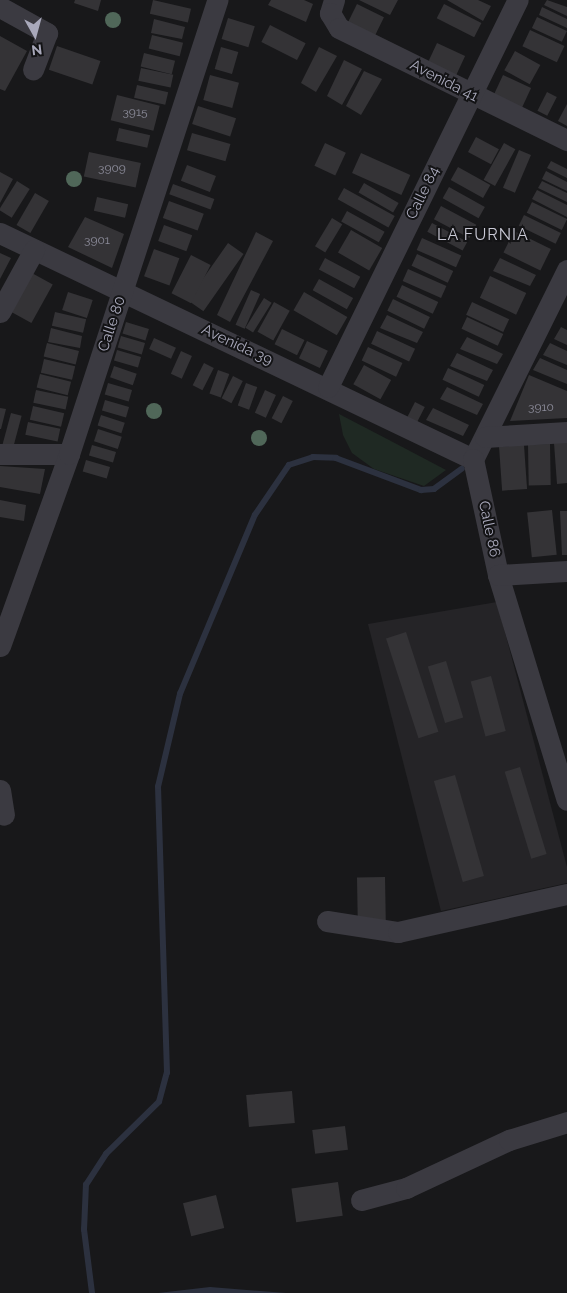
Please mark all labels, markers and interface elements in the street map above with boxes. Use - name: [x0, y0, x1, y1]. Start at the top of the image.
- north arrow: [10, 10, 60, 60]
- text: N: [31, 41, 43, 58]
- street label: Avenida 41: [407, 56, 481, 106]
- house number: 3915: [122, 106, 148, 120]
- house number: 3909: [98, 162, 126, 176]
- street label: Calle 84: [403, 164, 443, 222]
- district label: LA FURNIA: [436, 225, 530, 245]
- house number: 3901: [84, 234, 110, 248]
- street label: Calle 80: [95, 294, 129, 354]
- street label: Avenida 39: [199, 321, 275, 369]
- house number: 3910: [528, 401, 554, 415]
- street label: Calle 86: [474, 499, 504, 559]

